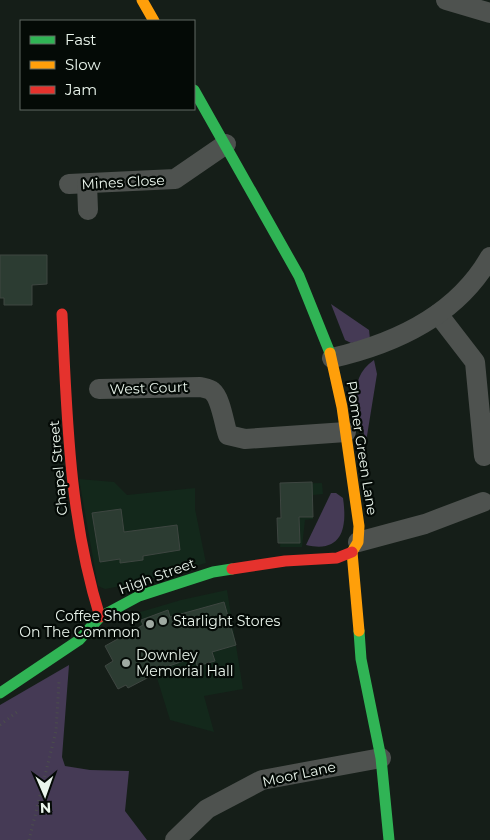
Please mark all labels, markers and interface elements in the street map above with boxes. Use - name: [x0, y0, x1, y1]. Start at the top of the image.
- legend: [20, 20, 195, 110]
- text: Fast: [65, 30, 96, 49]
- text: Slow: [65, 55, 101, 74]
- text: Jam: [64, 80, 97, 99]
- street label: Mines Close: [81, 171, 165, 193]
- street label: West Court: [109, 378, 189, 398]
- street label: Plomer Green Lane: [342, 379, 382, 517]
- street label: Chapel Street: [45, 419, 71, 516]
- street label: High Street: [116, 554, 198, 598]
- place label: Coffee Shop On The Common: [19, 607, 140, 641]
- place label: Starlight Stores: [173, 612, 280, 630]
- marker: Starlight Stores: [157, 615, 169, 627]
- marker: Coffee Shop On The Common: [144, 618, 156, 630]
- place label: Downley Memorial Hall: [136, 646, 234, 680]
- marker: Downley Memorial Hall: [120, 657, 132, 669]
- street label: Moor Lane: [261, 757, 337, 791]
- north arrow: [20, 770, 70, 820]
- text: N: [39, 799, 51, 817]

